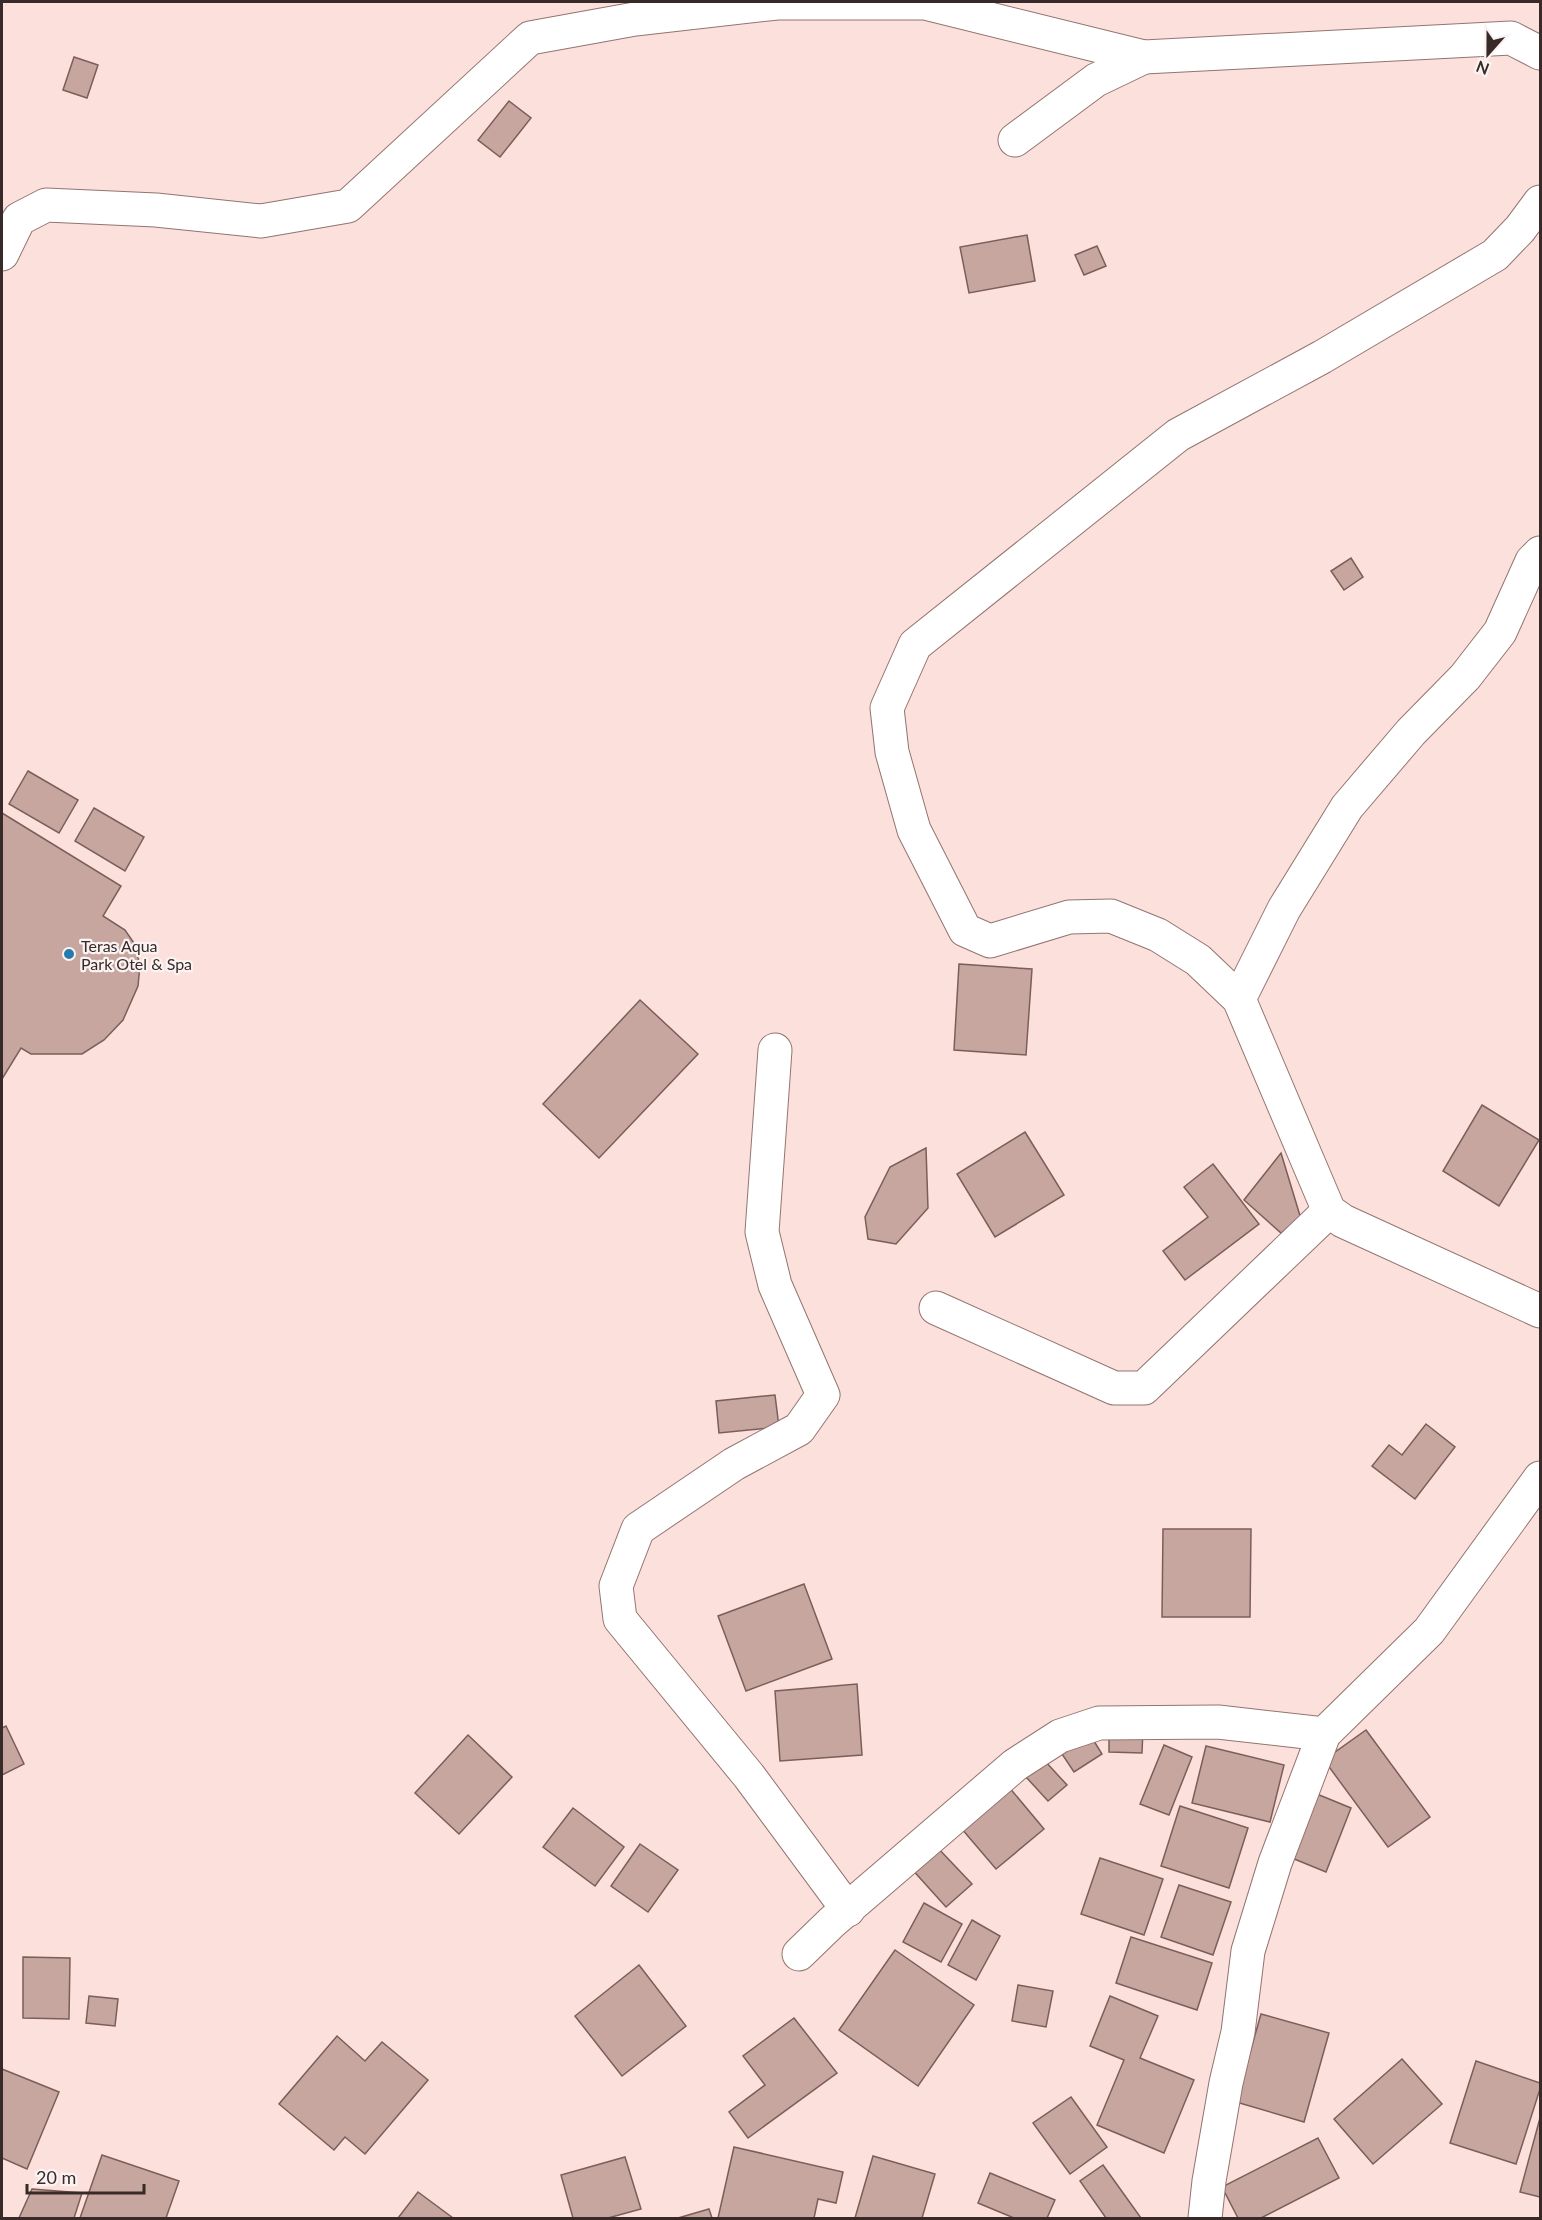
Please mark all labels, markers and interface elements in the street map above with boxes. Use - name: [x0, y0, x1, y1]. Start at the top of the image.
- north arrow: [1458, 24, 1518, 84]
- text: N: [1473, 57, 1492, 80]
- place label: Teras Aqua Park Otel & Spa: [81, 936, 192, 973]
- marker: Teras Aqua Park Otel & Spa: [62, 947, 76, 961]
- scale bar: [27, 2157, 144, 2195]
- text: 20 m: [36, 2166, 76, 2188]

